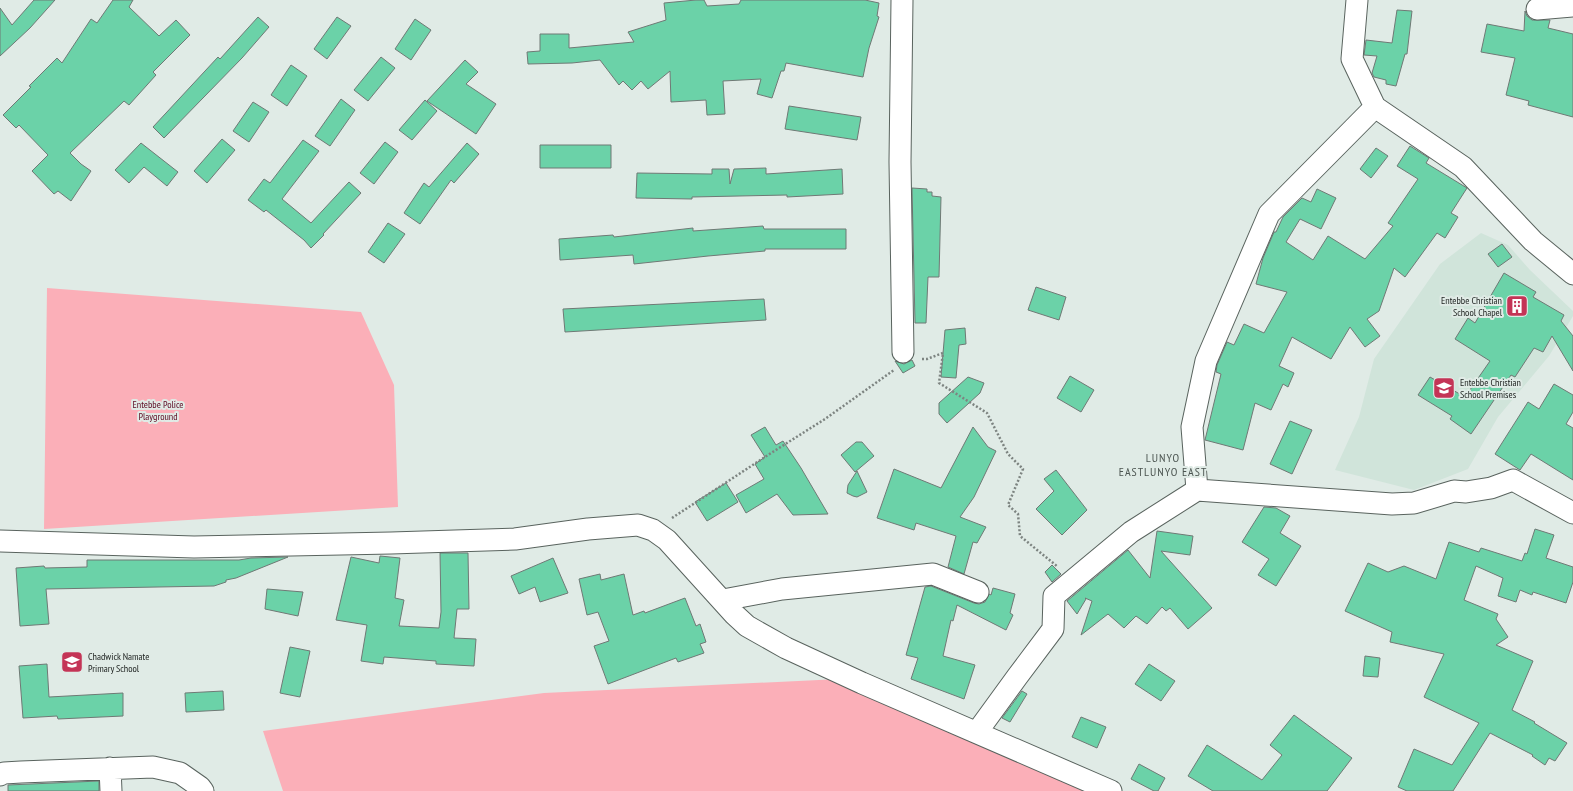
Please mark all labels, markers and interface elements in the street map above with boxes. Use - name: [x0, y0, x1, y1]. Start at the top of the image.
- building icon: Entebbe Christian School Chapel: [1504, 293, 1530, 319]
- place label: Entebbe Christian School Chapel: [1441, 294, 1503, 319]
- school or university icon: Entebbe Christian School Premises: [1431, 375, 1457, 401]
- place label: Entebbe Christian School Premises: [1460, 376, 1521, 401]
- park label: Entebbe Police Playground: [133, 398, 183, 423]
- district label: LUNYO EASTLUNYO EAST: [1119, 450, 1207, 479]
- school or university icon: Chadwick Namate Primary School: [59, 649, 85, 675]
- place label: Chadwick Namate Primary School: [88, 650, 149, 675]

